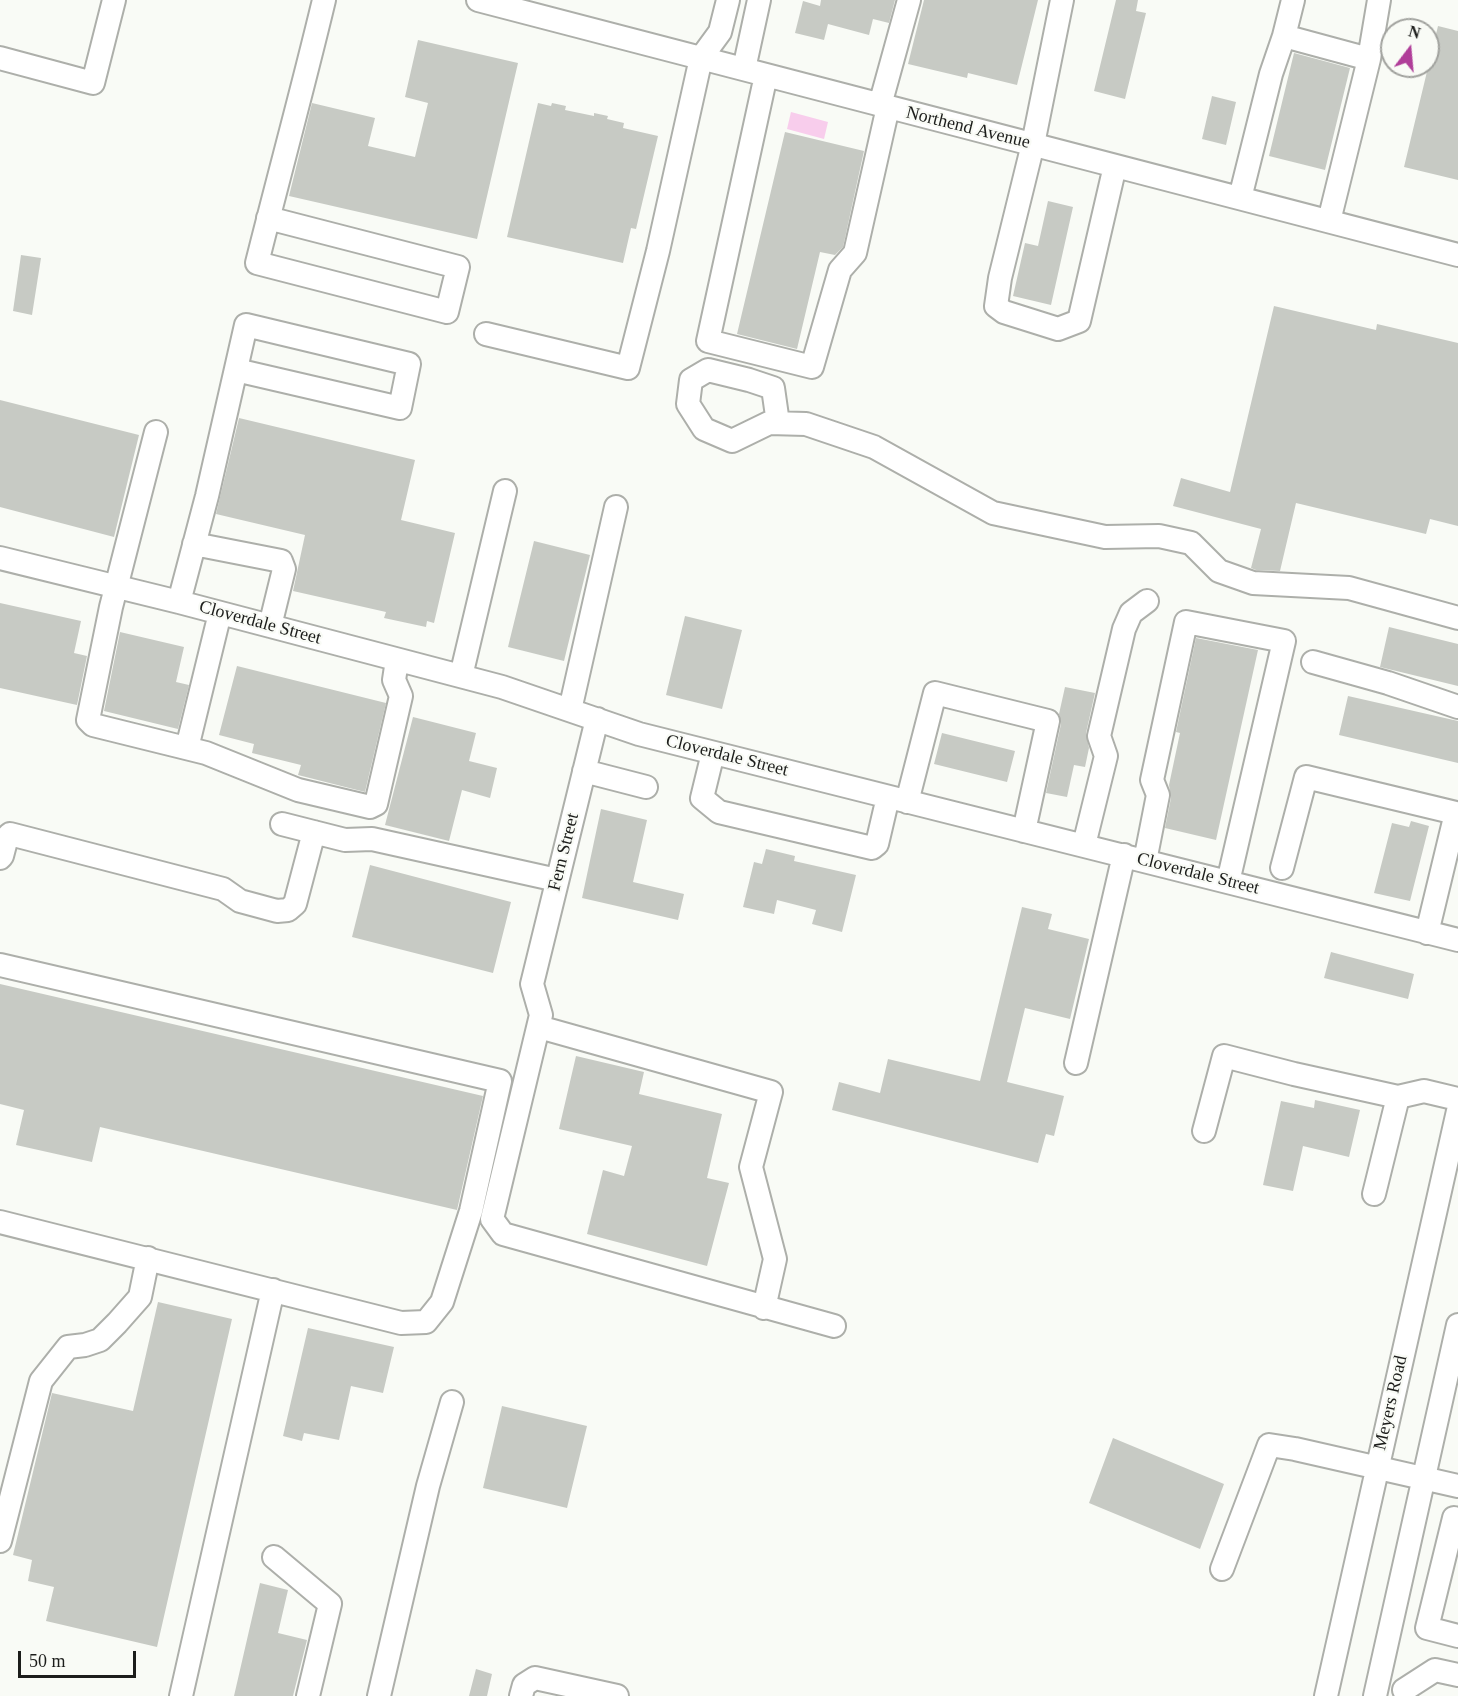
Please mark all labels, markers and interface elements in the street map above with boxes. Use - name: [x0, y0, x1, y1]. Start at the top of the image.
- north arrow: [1380, 18, 1440, 78]
- text: N: [1407, 22, 1422, 42]
- street label: Northend Avenue: [904, 102, 1032, 154]
- street label: Cloverdale Street: [197, 596, 323, 650]
- street label: Cloverdale Street: [664, 730, 790, 782]
- street label: Fern Street: [544, 811, 584, 893]
- street label: Cloverdale Street: [1135, 848, 1261, 900]
- street label: Meyers Road: [1370, 1354, 1412, 1452]
- scale bar: [21, 1639, 140, 1677]
- text: 50 m: [29, 1651, 66, 1671]

